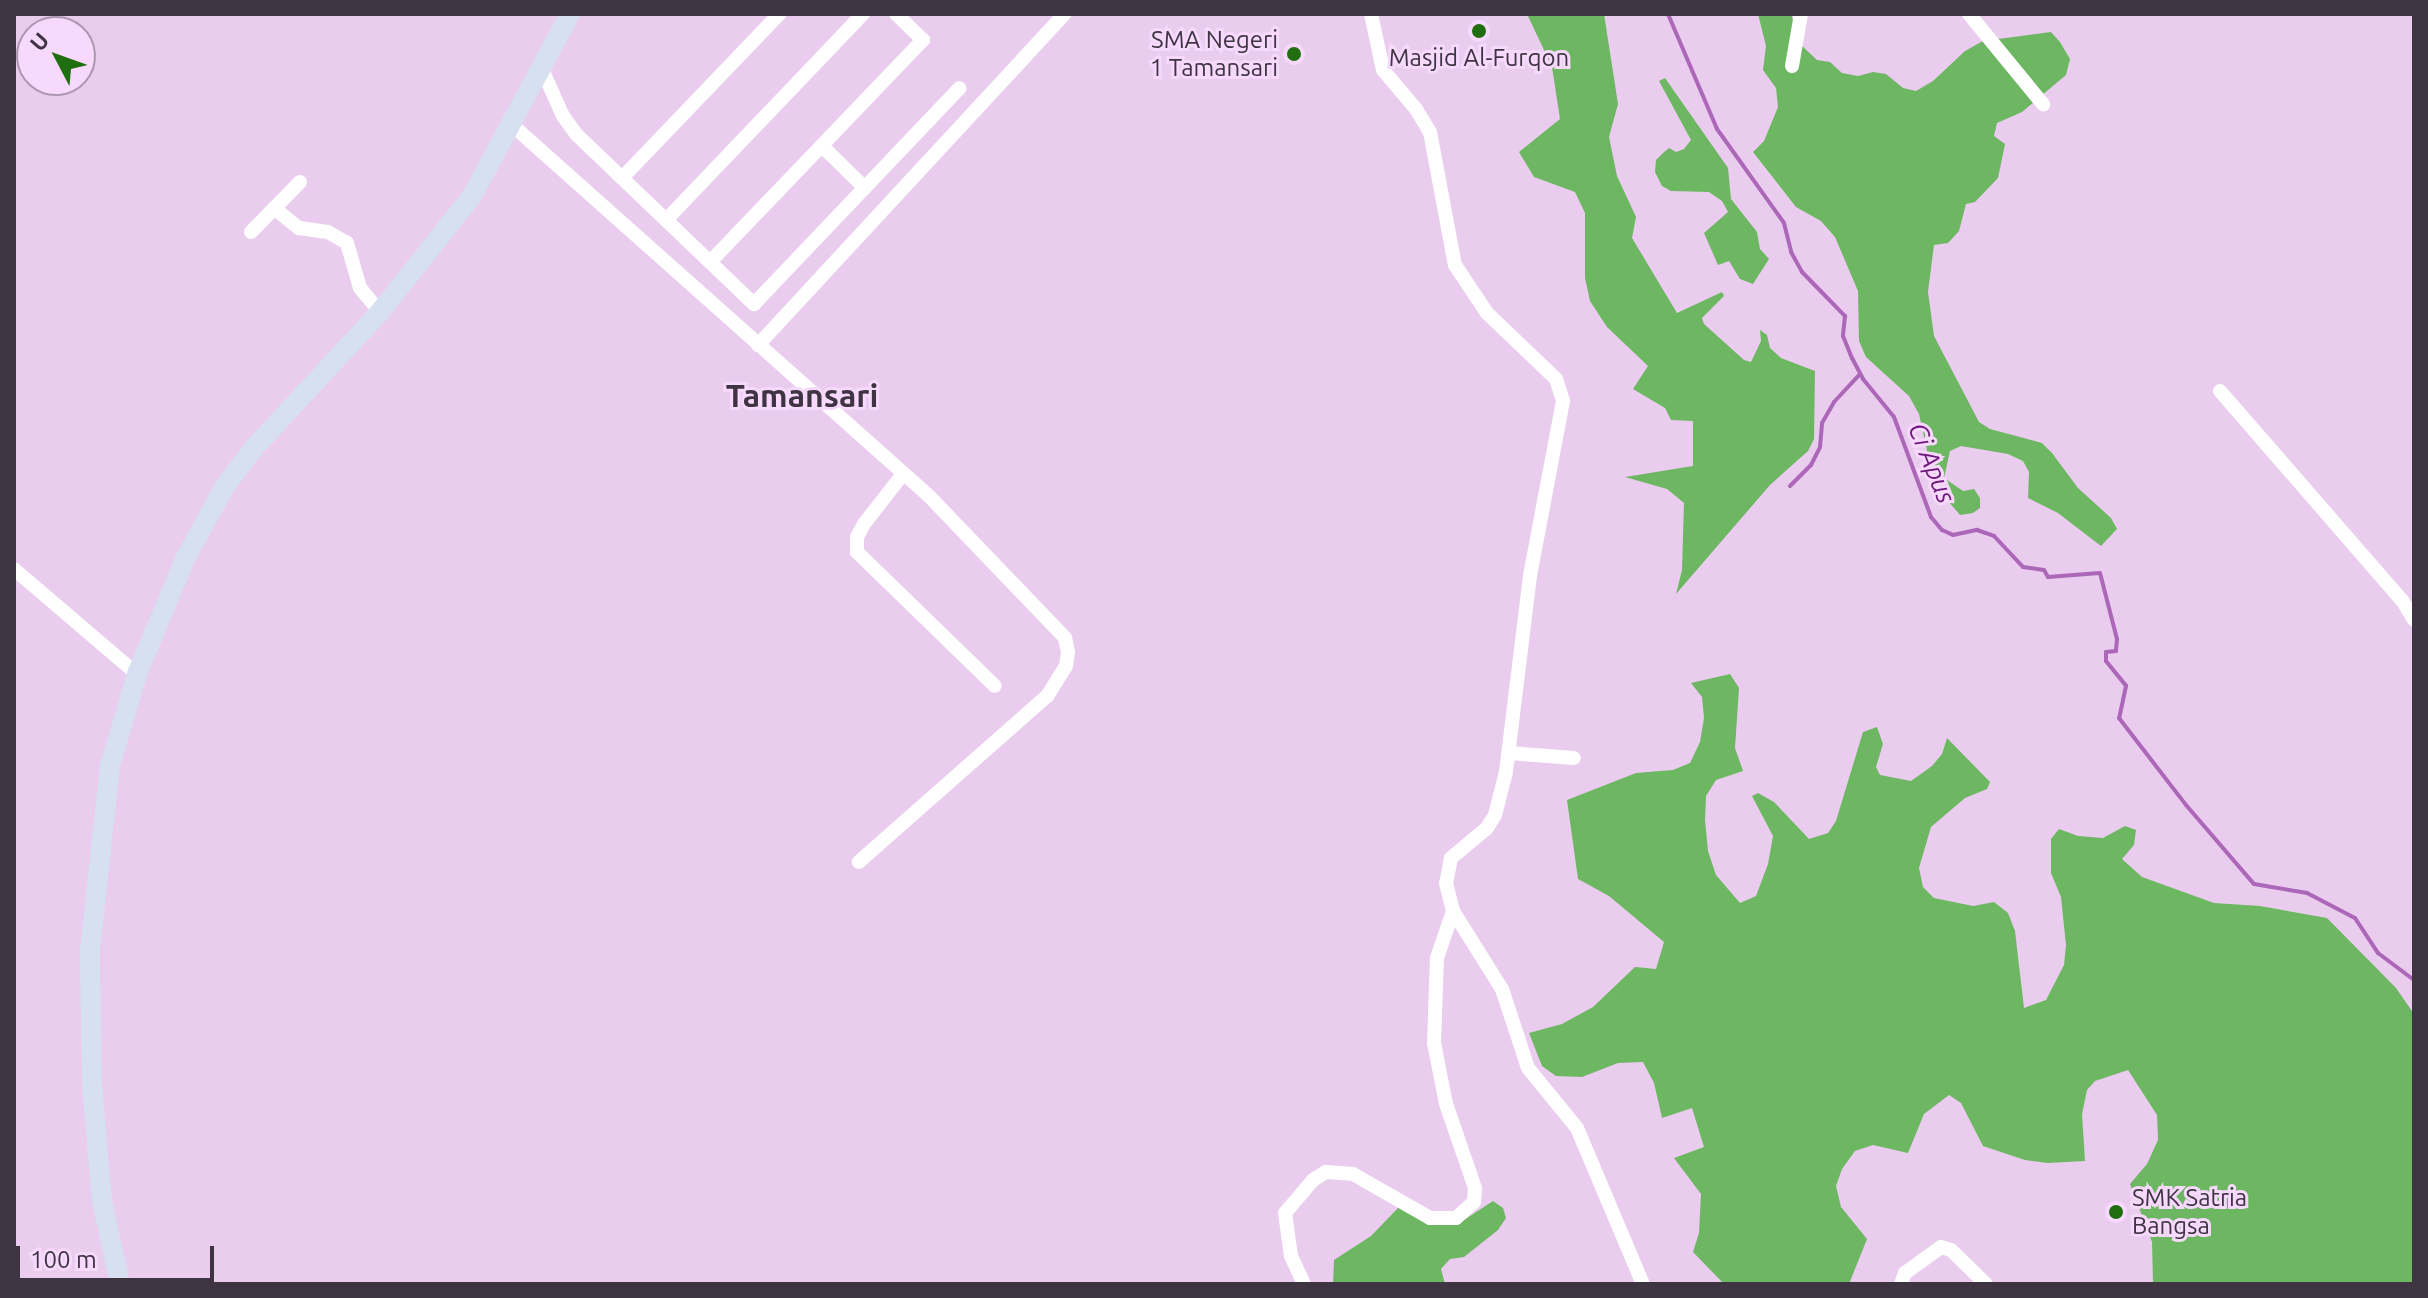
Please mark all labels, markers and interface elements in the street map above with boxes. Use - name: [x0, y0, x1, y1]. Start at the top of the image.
- north arrow: [16, 16, 96, 96]
- marker: Masjid Al-Furqon: [1470, 22, 1488, 40]
- place label: SMA Negeri 1 Tamansari: [1150, 26, 1278, 82]
- text: U: [25, 27, 54, 55]
- place label: Masjid Al-Furqon: [1389, 44, 1569, 72]
- marker: SMA Negeri 1 Tamansari: [1285, 45, 1303, 63]
- district label: Tamansari: [726, 376, 878, 414]
- water label: Ci Apus: [1902, 418, 1962, 508]
- place label: SMK Satria Bangsa: [2132, 1184, 2247, 1240]
- marker: SMK Satria Bangsa: [2107, 1203, 2125, 1221]
- scale bar: [20, 1230, 218, 1280]
- text: 100 m: [30, 1246, 97, 1273]

